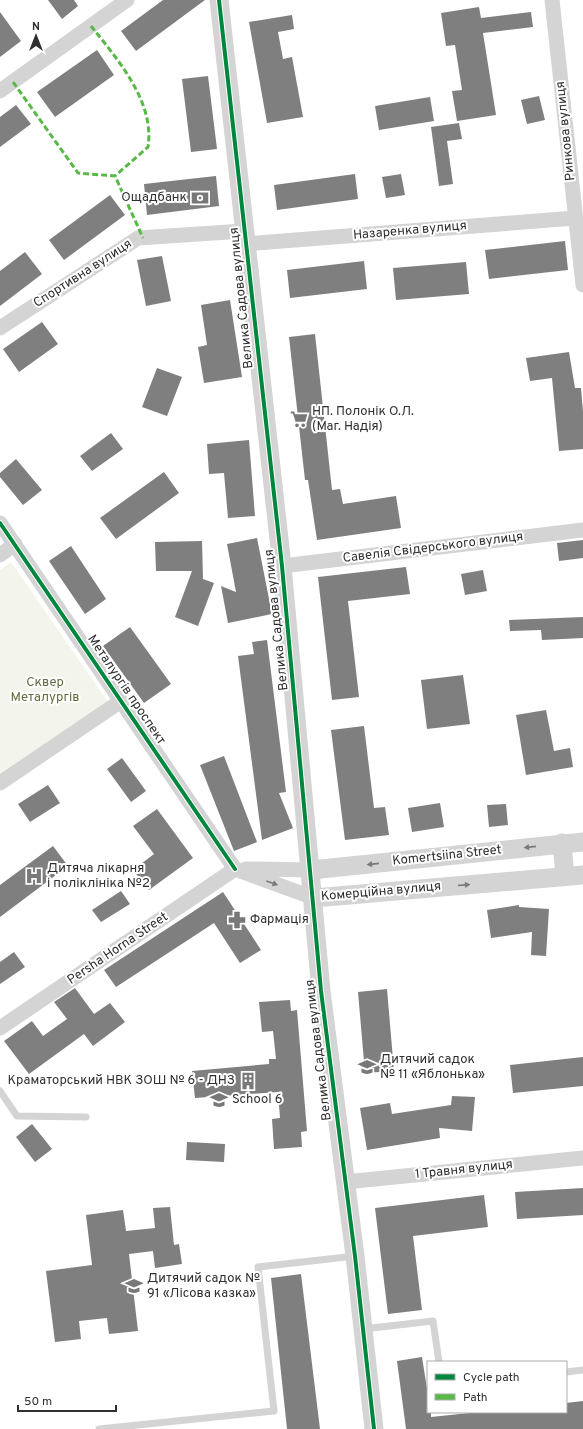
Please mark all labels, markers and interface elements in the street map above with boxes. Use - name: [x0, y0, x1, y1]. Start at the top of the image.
- north arrow: [16, 16, 56, 56]
- text: N: [32, 20, 40, 34]
- street label: Ринкова вулиця: [553, 80, 579, 182]
- bank icon: Ощадбанк: [190, 188, 210, 208]
- place label: Ощадбанк: [121, 190, 187, 206]
- street label: Назаренка вулиця: [353, 218, 467, 244]
- street label: Велика Садова вулиця: [227, 227, 257, 369]
- street label: Спортивна вулиця: [31, 236, 135, 312]
- place label: НП. Полонік О.Л. (Маг. Надія): [312, 404, 414, 435]
- supermarket icon: НП. Полонік О.Л. (Маг. Надія): [289, 409, 309, 429]
- street label: Савелія Свідерського вулиця: [342, 529, 524, 567]
- street label: Велика Садова вулиця: [262, 549, 292, 691]
- street label: Металургів проспект: [83, 632, 169, 748]
- park label: Сквер Металургів: [11, 675, 79, 706]
- street label: Komertsiina Street: [392, 842, 502, 870]
- one-way arrow: [524, 844, 536, 850]
- one-way arrow: [367, 860, 379, 867]
- place label: Дитяча лікарня і поліклініка №2: [47, 861, 150, 892]
- hospital icon: Дитяча лікарня і поліклініка №2: [24, 866, 44, 886]
- street label: Комерційна вулиця: [320, 879, 442, 905]
- one-way arrow: [266, 880, 278, 886]
- one-way arrow: [458, 882, 470, 889]
- street label: Persha Horna Street: [65, 909, 171, 989]
- pharmacy icon: Фармація: [227, 910, 247, 930]
- place label: Фармація: [250, 912, 309, 928]
- street label: Велика Садова вулиця: [302, 979, 336, 1121]
- place label: Дитячий садок № 11 «Яблонька»: [380, 1052, 485, 1083]
- school or university icon: Дитячий садок № 11 «Яблонька»: [357, 1057, 377, 1077]
- building icon: Краматорський НВК ЗОШ № 6 - ДНЗ: [238, 1071, 258, 1091]
- place label: Краматорський НВК ЗОШ № 6 - ДНЗ: [7, 1073, 235, 1089]
- school or university icon: School 6: [209, 1090, 229, 1110]
- place label: School 6: [232, 1092, 283, 1108]
- street label: 1 Травня вулиця: [414, 1157, 514, 1183]
- place label: Дитячий садок № 91 «Лісова казка»: [147, 1271, 260, 1302]
- school or university icon: Дитячий садок № 91 «Лісова казка»: [124, 1276, 144, 1296]
- legend: [427, 1361, 567, 1413]
- text: Cycle path: [463, 1370, 520, 1386]
- scale bar: [18, 1387, 116, 1413]
- text: Path: [463, 1390, 488, 1406]
- text: 50 m: [24, 1394, 52, 1410]

